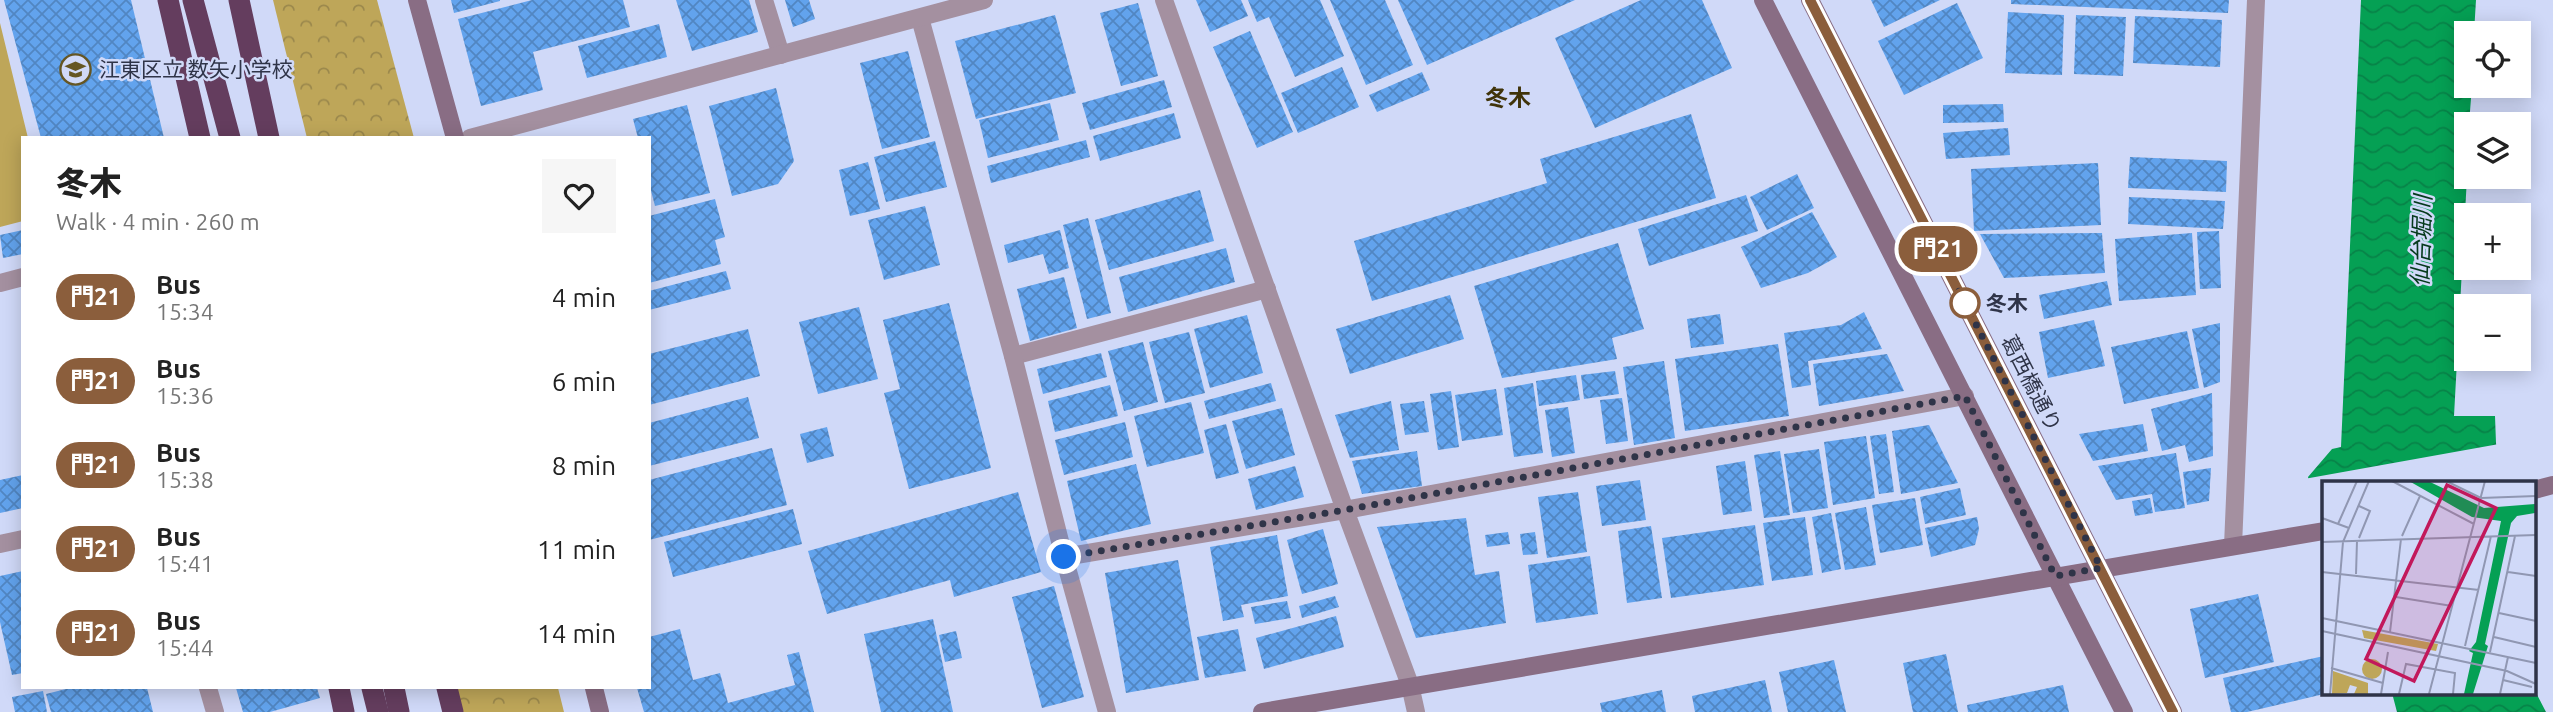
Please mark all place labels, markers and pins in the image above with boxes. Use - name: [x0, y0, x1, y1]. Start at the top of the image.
- school or university icon: 江東区立 数矢小学校: [59, 52, 93, 86]
- place label: 江東区立 数矢小学校: [99, 57, 293, 81]
- marker: 冬木: [1950, 288, 1980, 318]
- place label: 冬木: [1986, 291, 2028, 315]

